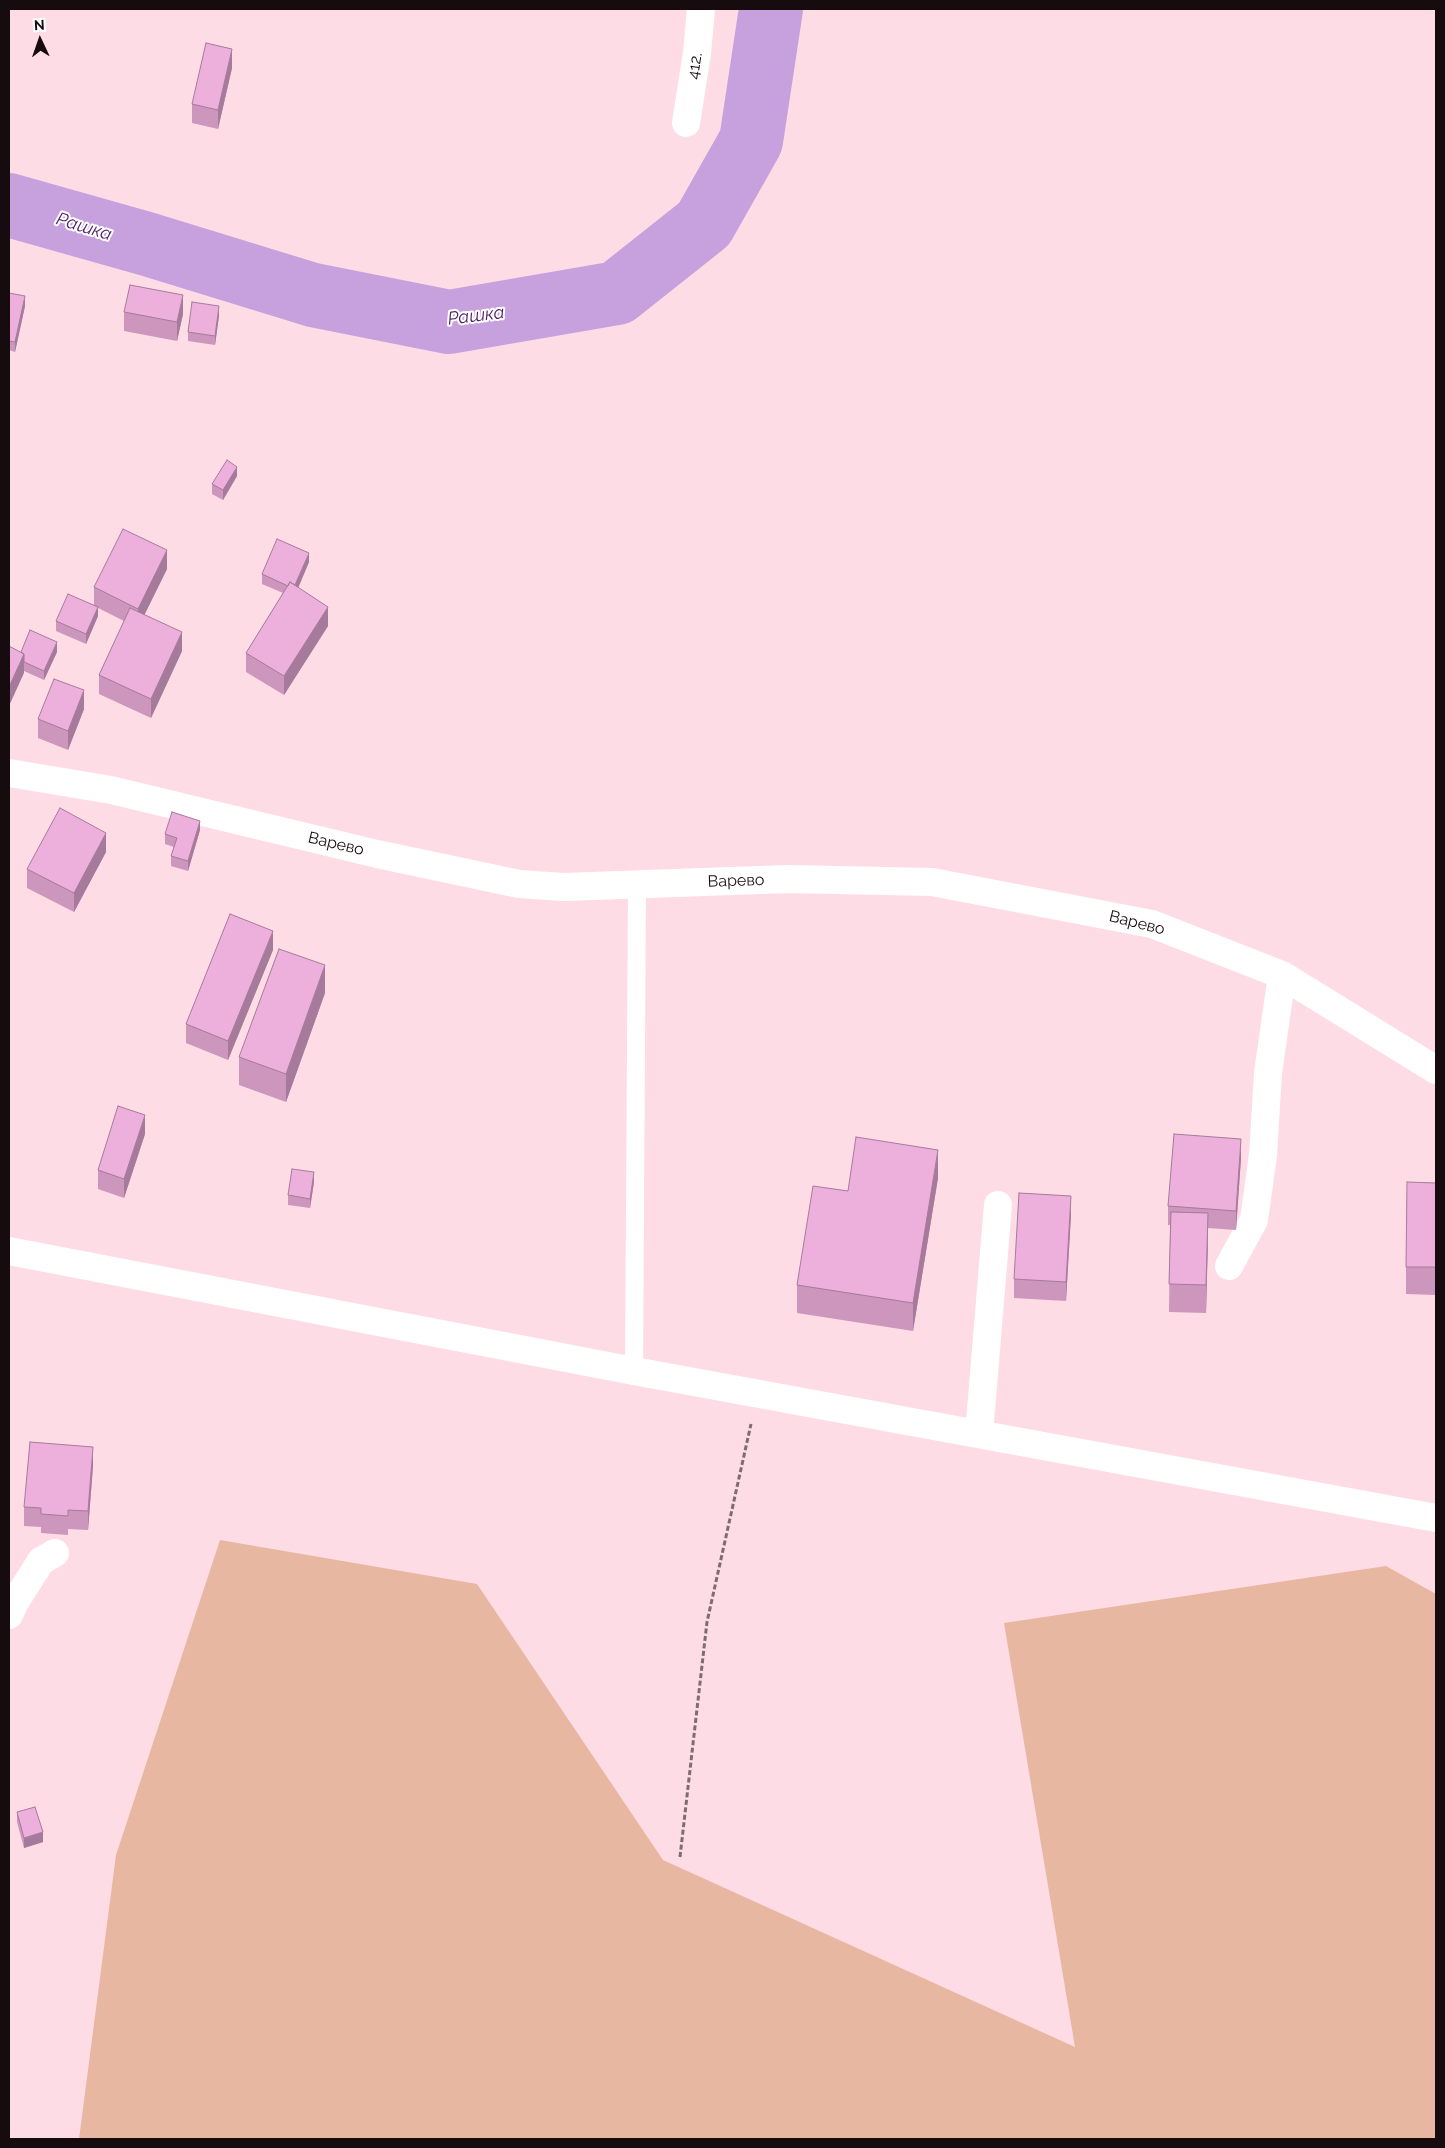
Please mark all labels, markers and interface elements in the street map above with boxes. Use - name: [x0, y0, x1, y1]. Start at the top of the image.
- north arrow: [15, 15, 65, 65]
- text: N: [33, 17, 45, 33]
- street label: 412.: [683, 51, 707, 81]
- water label: Рашка: [54, 208, 114, 246]
- water label: Рашка: [446, 302, 506, 330]
- street label: Варево: [306, 828, 366, 860]
- street label: Варево: [707, 870, 765, 892]
- street label: Варево: [1107, 907, 1167, 939]

